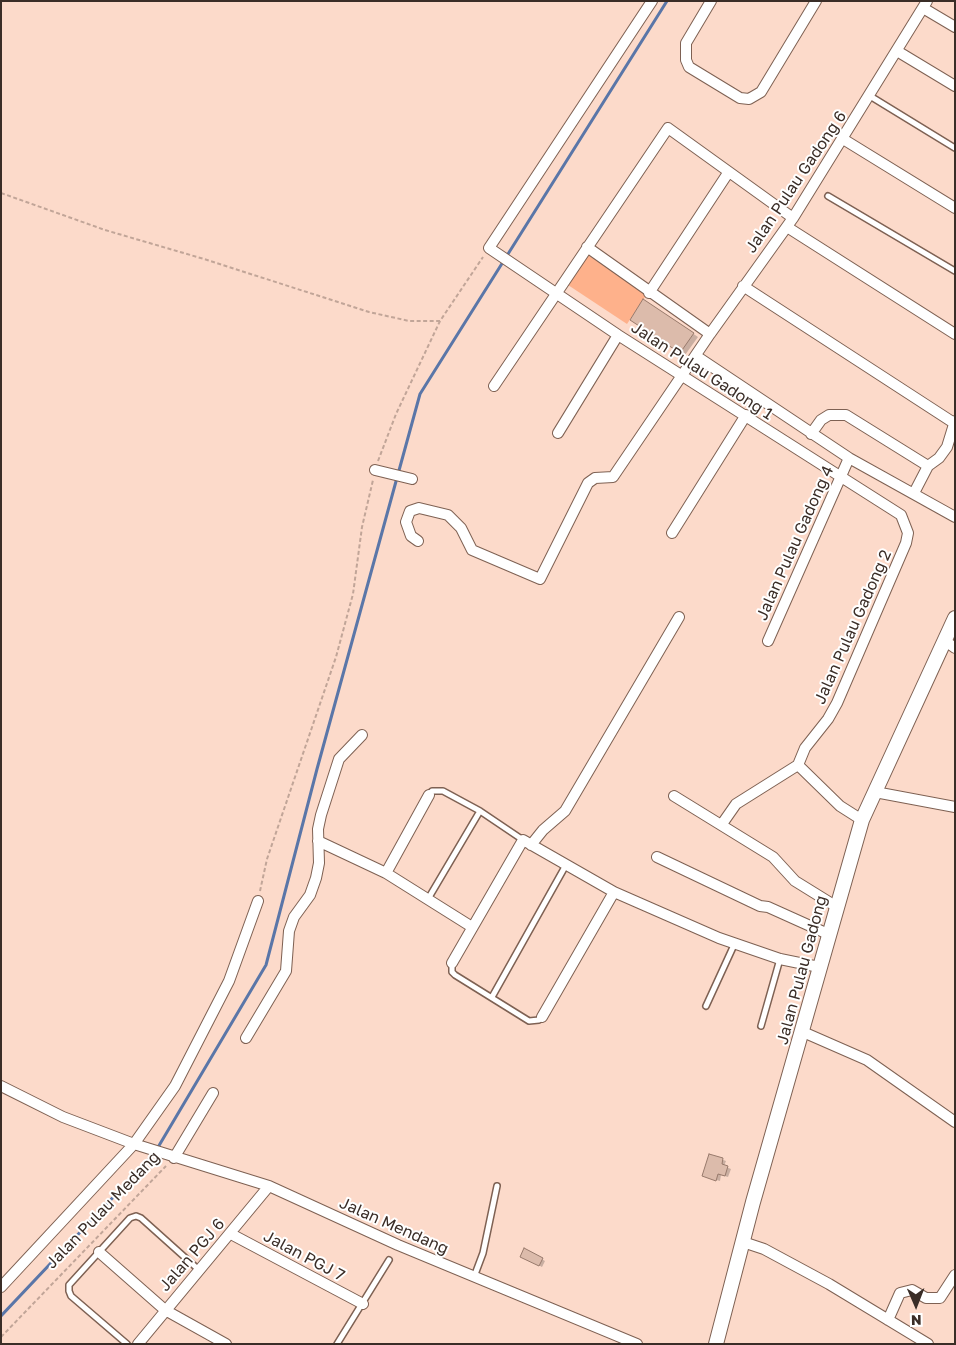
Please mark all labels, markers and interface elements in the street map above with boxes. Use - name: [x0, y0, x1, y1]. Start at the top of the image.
- street label: Jalan Pulau Gadong 6: [741, 107, 851, 257]
- street label: Jalan Pulau Gadong 1: [628, 318, 776, 424]
- street label: Jalan Pulau Gadong 4: [752, 463, 838, 623]
- street label: Jalan Pulau Gadong 2: [810, 547, 896, 707]
- street label: Jalan Pulau Gadong: [773, 893, 831, 1047]
- street label: Jalan Pulau Medang: [42, 1147, 164, 1273]
- street label: Jalan Mendang: [336, 1193, 452, 1259]
- street label: Jalan PGJ 6: [155, 1215, 229, 1295]
- street label: Jalan PGJ 7: [260, 1227, 348, 1285]
- north arrow: [891, 1280, 941, 1330]
- text: N: [911, 1312, 922, 1329]

